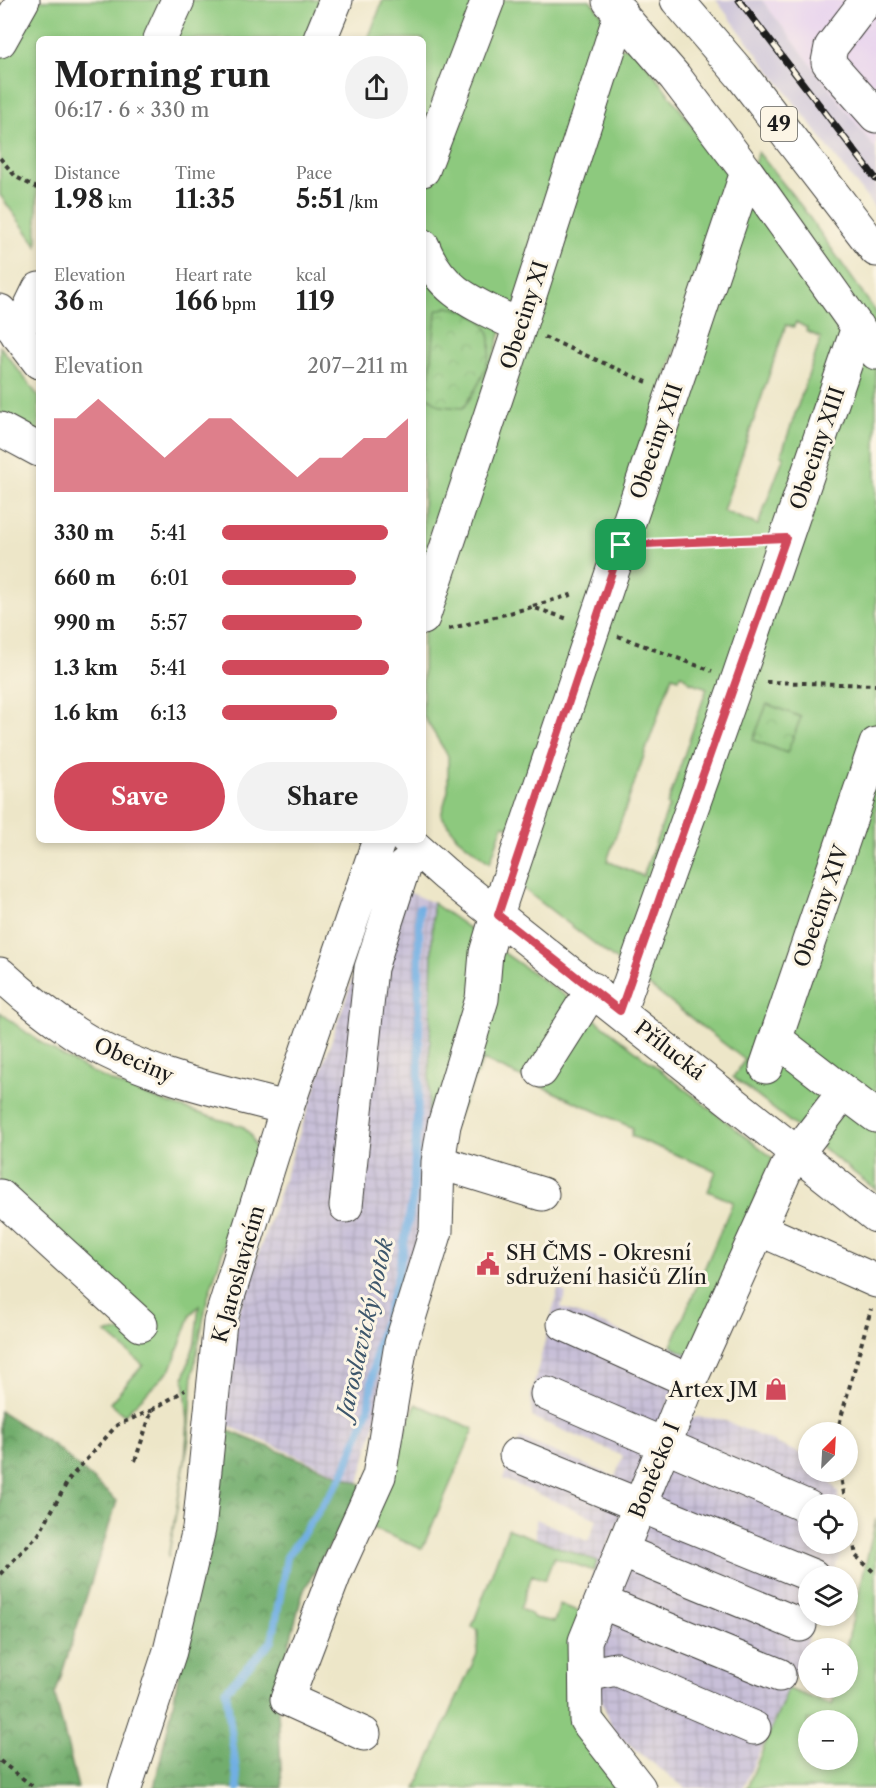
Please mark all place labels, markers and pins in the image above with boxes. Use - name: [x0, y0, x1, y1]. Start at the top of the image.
- pin: [595, 519, 646, 570]
- place label: SH ČMS - Okresní sdružení hasičů Zlín: [506, 1240, 707, 1289]
- public building icon: SH ČMS - Okresní sdružení hasičů Zlín: [475, 1251, 501, 1277]
- shop icon: Artex JM: [763, 1376, 789, 1402]
- place label: Artex JM: [668, 1377, 758, 1402]

